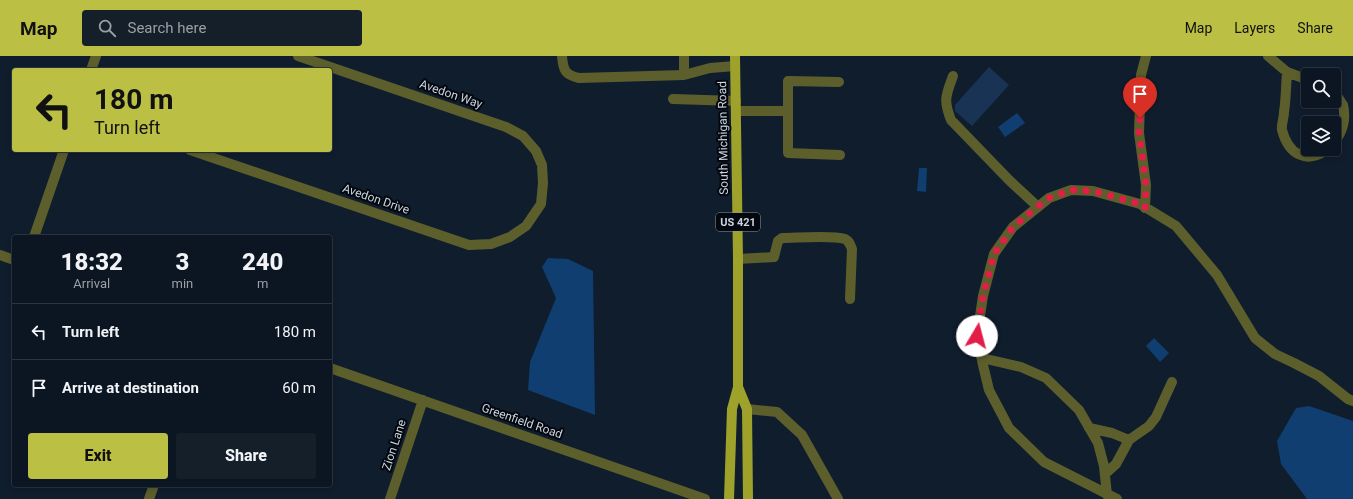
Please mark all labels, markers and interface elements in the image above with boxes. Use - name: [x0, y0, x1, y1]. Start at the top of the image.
- search box: [82, 10, 362, 46]
- text: Map: [20, 17, 58, 40]
- icon: search: [96, 17, 118, 39]
- text: Search here: [128, 19, 206, 37]
- text: Map: [1185, 20, 1212, 36]
- text: Layers: [1234, 20, 1275, 36]
- text: Share: [1297, 20, 1333, 36]
- map controls: [1301, 68, 1341, 156]
- button: search: [1301, 68, 1341, 108]
- street label: Avedon Way: [418, 77, 485, 111]
- pin: [1123, 77, 1157, 118]
- street label: South Michigan Road: [715, 81, 731, 195]
- text: 180 m: [94, 83, 173, 116]
- icon: arrive: [1129, 83, 1151, 105]
- icon: left: [28, 84, 80, 136]
- button: layers: [1301, 116, 1341, 156]
- text: Turn left: [94, 117, 160, 138]
- street label: Avedon Drive: [341, 181, 411, 217]
- road number: US 421: [716, 213, 760, 231]
- text: 18:32: [61, 248, 123, 276]
- text: 3: [175, 248, 189, 276]
- text: 240: [242, 248, 283, 276]
- text: Arrival: [73, 276, 110, 291]
- text: min: [172, 276, 193, 291]
- text: m: [257, 276, 268, 291]
- position arrow: [956, 315, 998, 357]
- icon: left: [28, 321, 50, 343]
- text: Turn left: [62, 323, 119, 341]
- text: 180 m: [274, 323, 316, 341]
- icon: arrive: [28, 377, 50, 399]
- text: Arrive at destination: [62, 379, 199, 397]
- text: 60 m: [282, 379, 316, 397]
- street label: Greenfield Road: [480, 401, 564, 441]
- street label: Zion Lane: [379, 418, 409, 472]
- button: Exit: [28, 433, 168, 479]
- button: Share: [176, 433, 316, 479]

